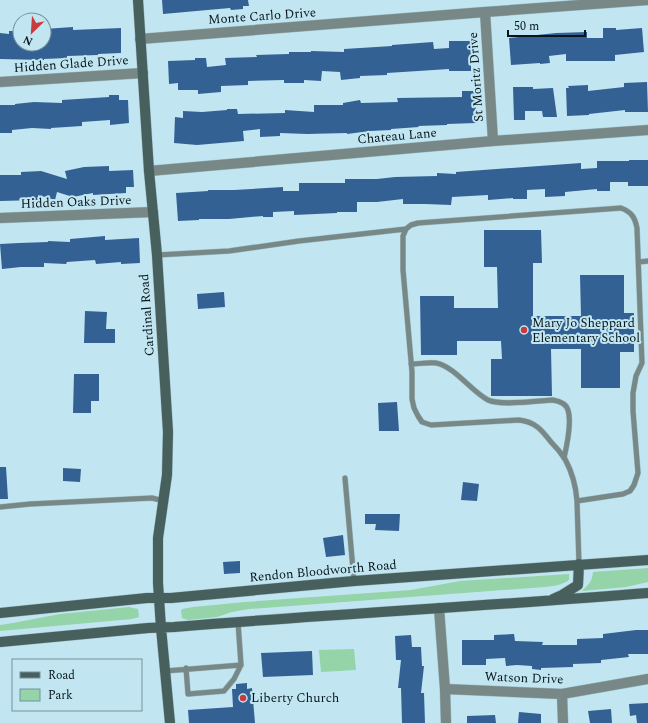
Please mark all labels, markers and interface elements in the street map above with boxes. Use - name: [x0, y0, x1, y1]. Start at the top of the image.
- street label: Monte Carlo Drive: [207, 2, 317, 30]
- north arrow: [12, 12, 52, 52]
- scale bar: [508, 12, 585, 38]
- text: 50 m: [514, 17, 539, 36]
- text: N: [20, 31, 36, 50]
- street label: St Moritz Drive: [463, 32, 489, 122]
- street label: Hidden Glade Drive: [13, 50, 129, 78]
- street label: Chateau Lane: [356, 123, 438, 149]
- street label: Hidden Oaks Drive: [20, 190, 132, 214]
- street label: Cardinal Road: [134, 273, 160, 357]
- place label: Mary Jo Sheppard Elementary School: [532, 313, 640, 348]
- marker: Mary Jo Sheppard Elementary School: [519, 325, 529, 335]
- street label: Rendon Bloodworth Road: [248, 555, 398, 587]
- legend: [12, 659, 142, 711]
- text: Road: [48, 666, 75, 685]
- street label: Watson Drive: [484, 667, 564, 689]
- text: Park: [48, 686, 73, 705]
- place label: Liberty Church: [251, 688, 340, 708]
- marker: Liberty Church: [238, 693, 248, 703]

